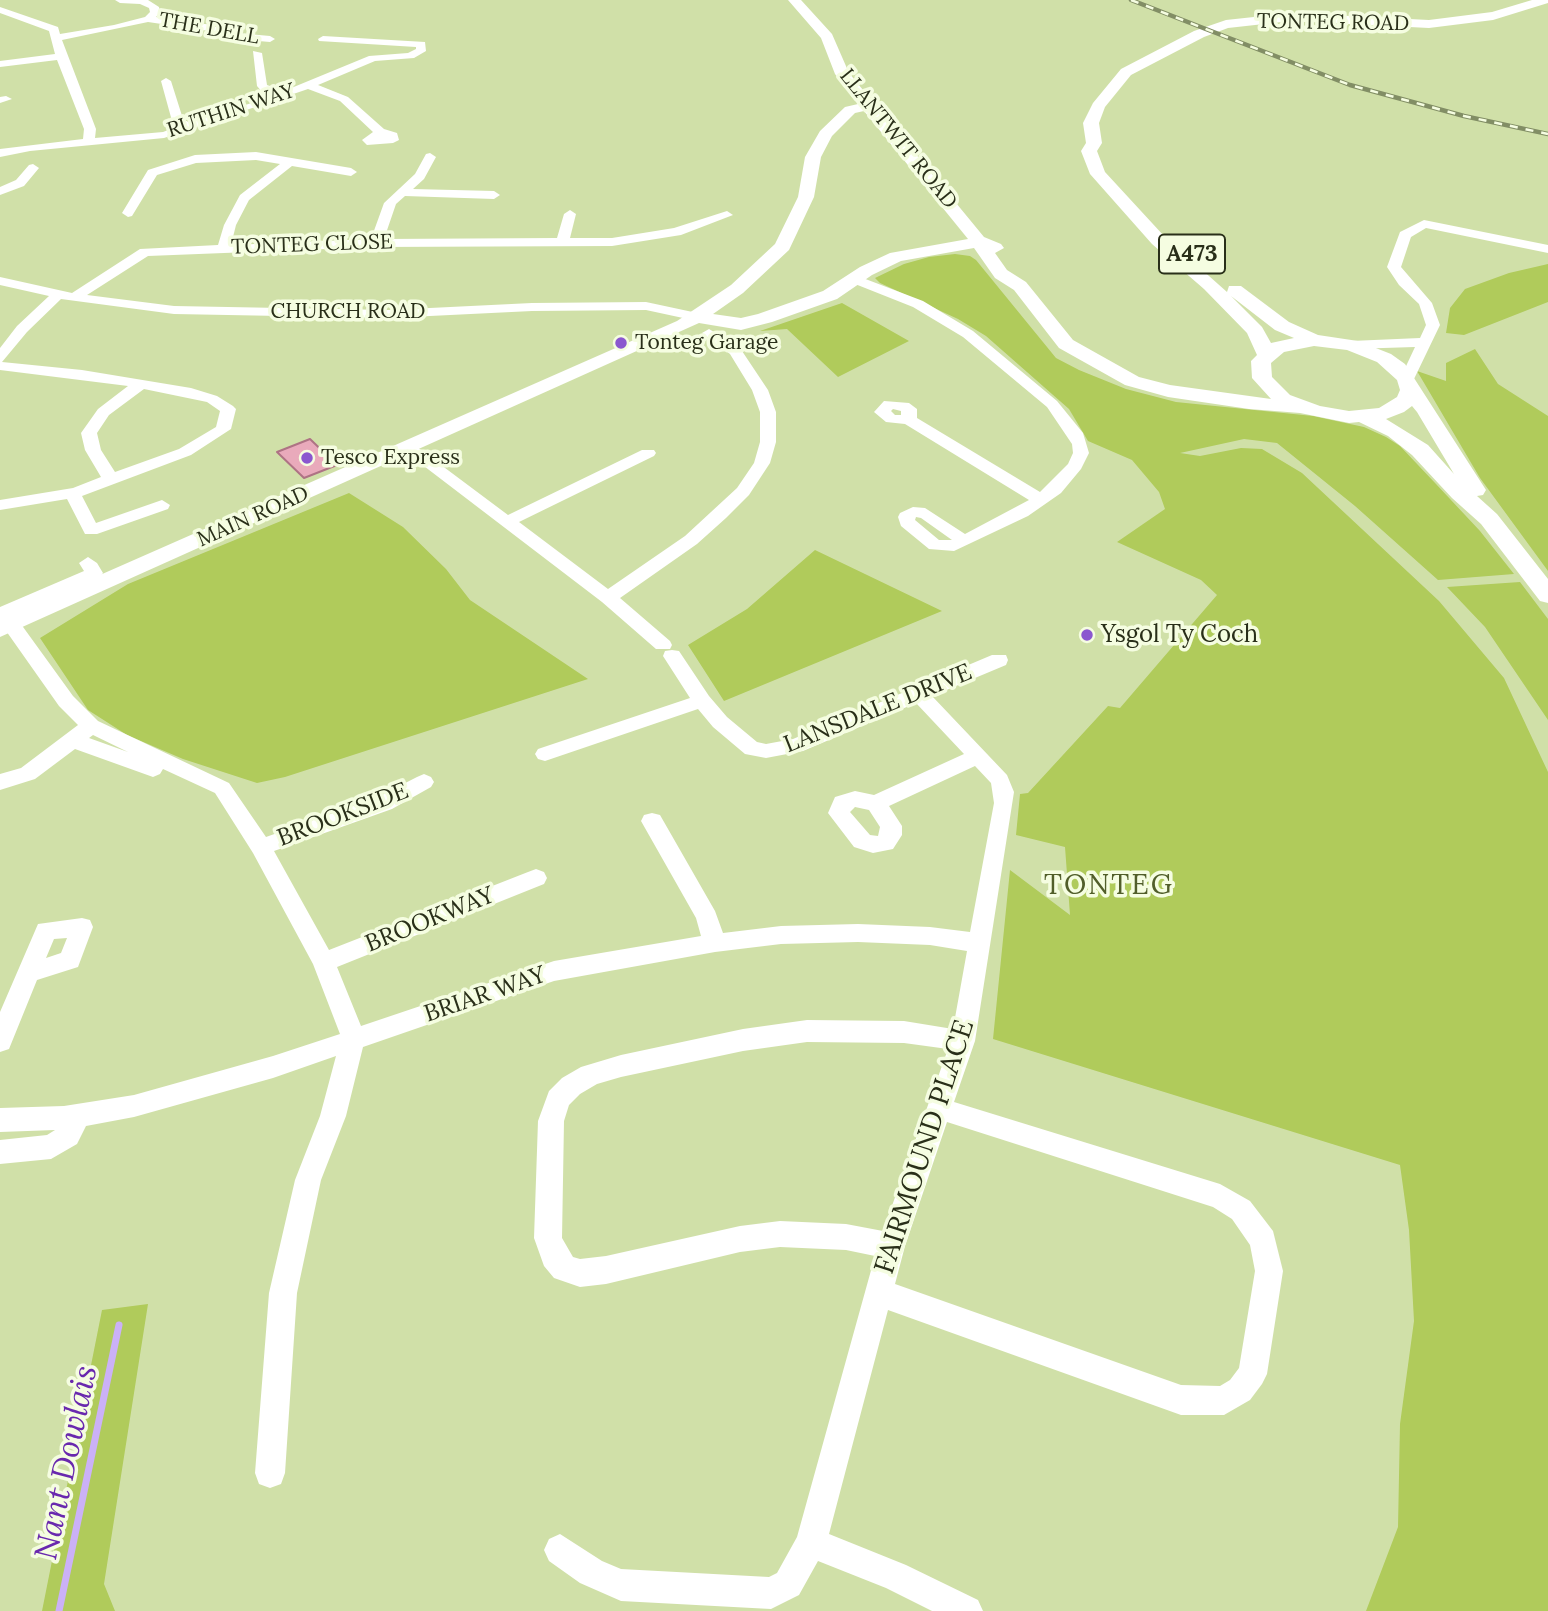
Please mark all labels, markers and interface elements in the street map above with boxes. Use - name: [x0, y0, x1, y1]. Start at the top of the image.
- street label: THE DELL: [157, 8, 261, 50]
- street label: TONTEG ROAD: [1257, 9, 1409, 37]
- street label: LLANTWIT ROAD: [834, 64, 962, 214]
- street label: RUTHIN WAY: [164, 78, 298, 144]
- street label: TONTEG CLOSE: [231, 230, 393, 260]
- road number: A473: [1159, 234, 1225, 274]
- street label: CHURCH ROAD: [270, 299, 426, 325]
- place label: Tonteg Garage: [635, 330, 778, 356]
- marker: Tonteg Garage: [613, 335, 629, 351]
- place label: Tesco Express: [321, 445, 460, 471]
- marker: Tesco Express: [299, 450, 315, 466]
- street label: MAIN ROAD: [193, 481, 313, 553]
- place label: Ysgol Ty Coch: [1101, 621, 1258, 649]
- marker: Ysgol Ty Coch: [1079, 627, 1095, 643]
- street label: LANSDALE DRIVE: [780, 658, 976, 760]
- street label: BROOKSIDE: [273, 777, 413, 853]
- district label: TONTEG: [1045, 869, 1173, 903]
- street label: BROOKWAY: [361, 881, 499, 959]
- street label: BRIAR WAY: [421, 961, 549, 1029]
- street label: FAIRMOUND PLACE: [868, 1016, 982, 1278]
- water label: Nant Dowlais: [28, 1362, 106, 1564]

